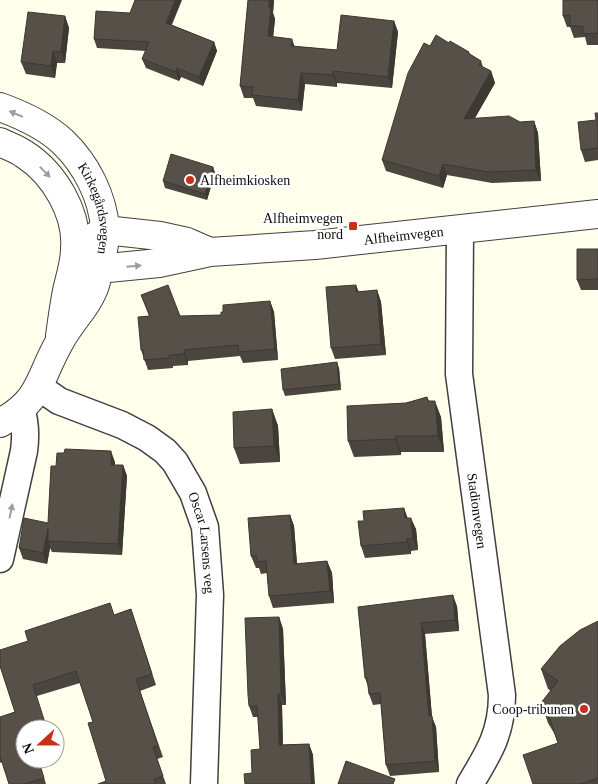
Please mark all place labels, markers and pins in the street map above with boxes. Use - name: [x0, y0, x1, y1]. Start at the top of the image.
- place label: Alfheimkiosken: [200, 173, 290, 188]
- marker: Alfheimkiosken: [184, 174, 196, 186]
- place label: Alfheimvegen nord: [263, 211, 343, 242]
- marker: Alfheimvegen nord: [347, 220, 359, 232]
- place label: Coop-tribunen: [492, 702, 574, 717]
- marker: Coop-tribunen: [578, 703, 590, 715]

